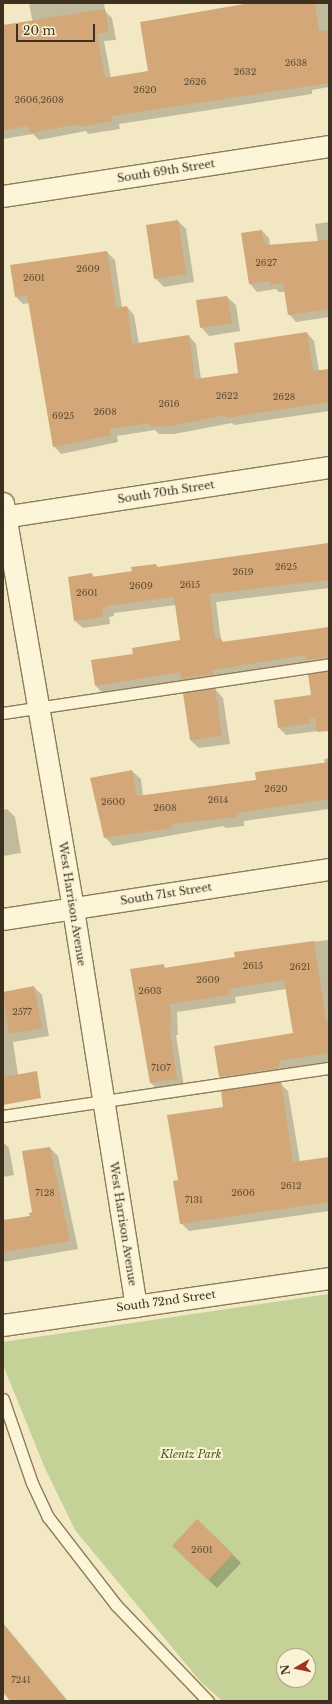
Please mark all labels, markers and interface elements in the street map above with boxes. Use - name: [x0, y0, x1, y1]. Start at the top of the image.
- scale bar: [18, 16, 97, 42]
- text: 20 m: [23, 23, 55, 38]
- house number: 2638: [285, 58, 307, 68]
- house number: 2632: [234, 67, 256, 77]
- house number: 2626: [184, 77, 206, 87]
- house number: 2620: [133, 85, 157, 95]
- house number: 2606,2608: [14, 95, 64, 105]
- street label: South 69th Street: [116, 157, 216, 185]
- house number: 2627: [255, 258, 277, 268]
- house number: 2609: [76, 264, 100, 274]
- house number: 2601: [23, 273, 45, 283]
- house number: 2622: [216, 391, 238, 401]
- house number: 2628: [273, 392, 295, 402]
- house number: 2616: [158, 399, 180, 409]
- house number: 2608: [93, 407, 117, 417]
- house number: 6925: [52, 411, 74, 421]
- street label: South 70th Street: [117, 478, 215, 506]
- house number: 2625: [275, 562, 297, 572]
- house number: 2619: [232, 567, 254, 577]
- house number: 2615: [180, 580, 200, 590]
- house number: 2609: [129, 581, 153, 591]
- house number: 2601: [76, 588, 98, 598]
- house number: 2620: [264, 784, 288, 794]
- house number: 2614: [208, 795, 228, 805]
- house number: 2600: [101, 797, 125, 807]
- house number: 2608: [153, 803, 177, 813]
- street label: West Harrison Avenue: [56, 841, 88, 967]
- street label: South 71st Street: [119, 880, 213, 908]
- house number: 2615: [243, 961, 263, 971]
- house number: 2621: [290, 962, 310, 972]
- house number: 2609: [196, 975, 220, 985]
- house number: 2603: [138, 986, 162, 996]
- house number: 2577: [12, 1007, 32, 1017]
- house number: 7107: [151, 1063, 171, 1073]
- street label: West Harrison Avenue: [107, 1161, 139, 1287]
- house number: 2612: [281, 1181, 301, 1191]
- house number: 7128: [35, 1188, 55, 1198]
- house number: 2606: [231, 1188, 255, 1198]
- house number: 7131: [185, 1195, 203, 1205]
- street label: South 72nd Street: [116, 1287, 216, 1315]
- park label: Klentz Park: [160, 1447, 222, 1461]
- house number: 2601: [191, 1545, 213, 1555]
- north arrow: [276, 1648, 316, 1688]
- text: N: [277, 1664, 293, 1676]
- house number: 7241: [11, 1675, 31, 1685]

